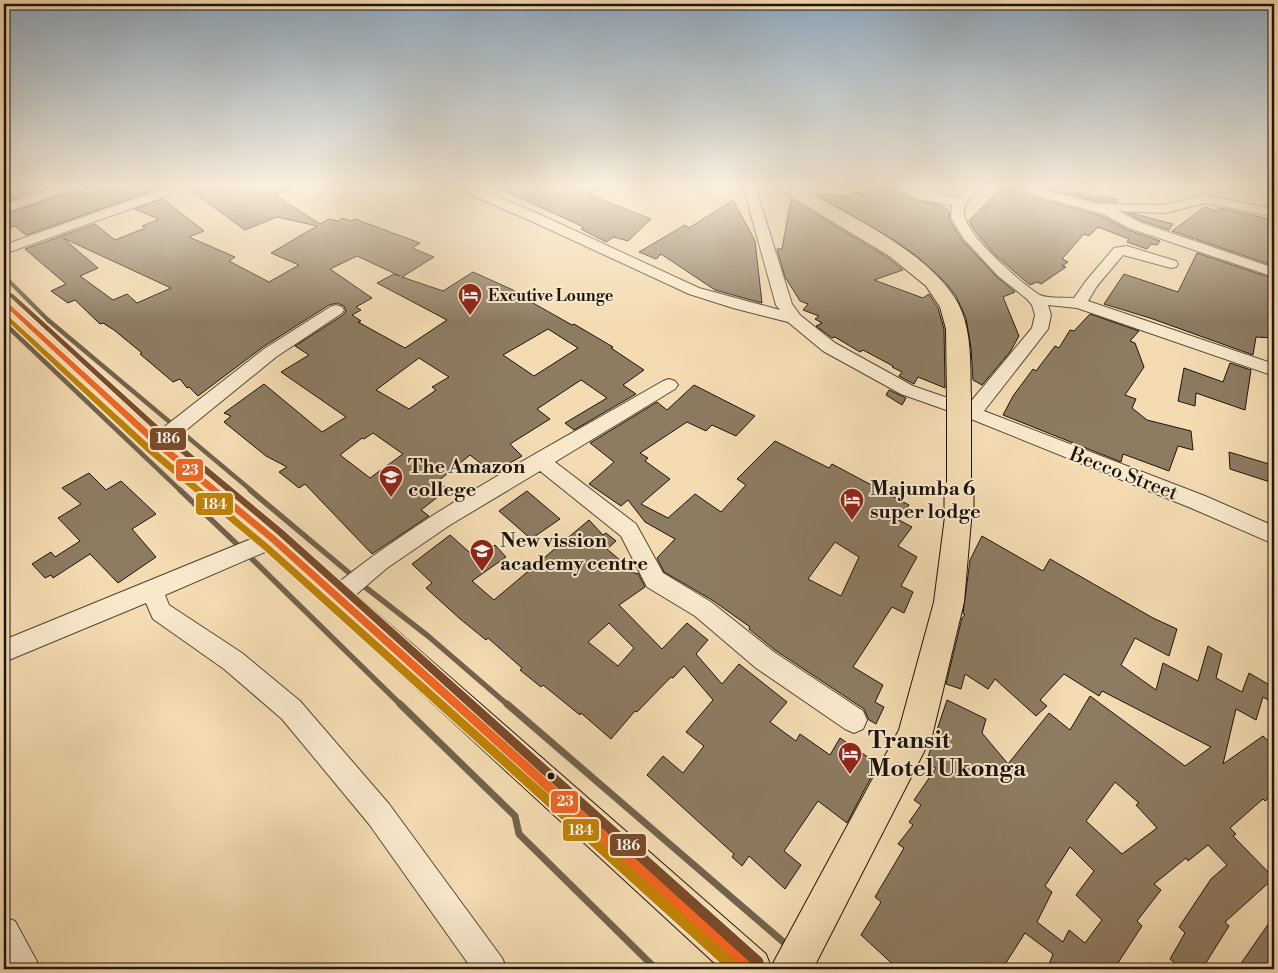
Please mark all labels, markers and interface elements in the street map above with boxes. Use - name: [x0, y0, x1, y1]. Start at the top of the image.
- hotel icon: Excutive Lounge: [457, 282, 483, 316]
- place label: Excutive Lounge: [488, 286, 614, 306]
- line badge: 186: [149, 427, 187, 451]
- text: 186: [156, 430, 180, 448]
- street label: Becco Street: [1065, 442, 1181, 507]
- place label: The Amazon college: [408, 455, 526, 503]
- line badge: 23: [175, 458, 204, 482]
- text: 23: [181, 462, 199, 480]
- school or university icon: The Amazon college: [378, 464, 404, 498]
- place label: Majumba 6 super lodge: [870, 477, 981, 525]
- hotel icon: Majumba 6 super lodge: [839, 487, 865, 521]
- line badge: 184: [195, 492, 234, 516]
- text: 184: [202, 496, 228, 514]
- place label: New vission academy centre: [500, 529, 648, 577]
- school or university icon: New vission academy centre: [469, 538, 495, 572]
- place label: Transit Motel Ukonga: [868, 726, 1027, 784]
- hotel icon: Transit Motel Ukonga: [837, 741, 863, 775]
- unlabelled marker: [546, 771, 556, 781]
- line badge: 23: [550, 790, 579, 814]
- text: 23: [556, 793, 574, 811]
- line badge: 184: [562, 818, 600, 842]
- text: 184: [568, 822, 594, 840]
- line badge: 186: [609, 833, 647, 857]
- text: 186: [616, 837, 640, 855]

